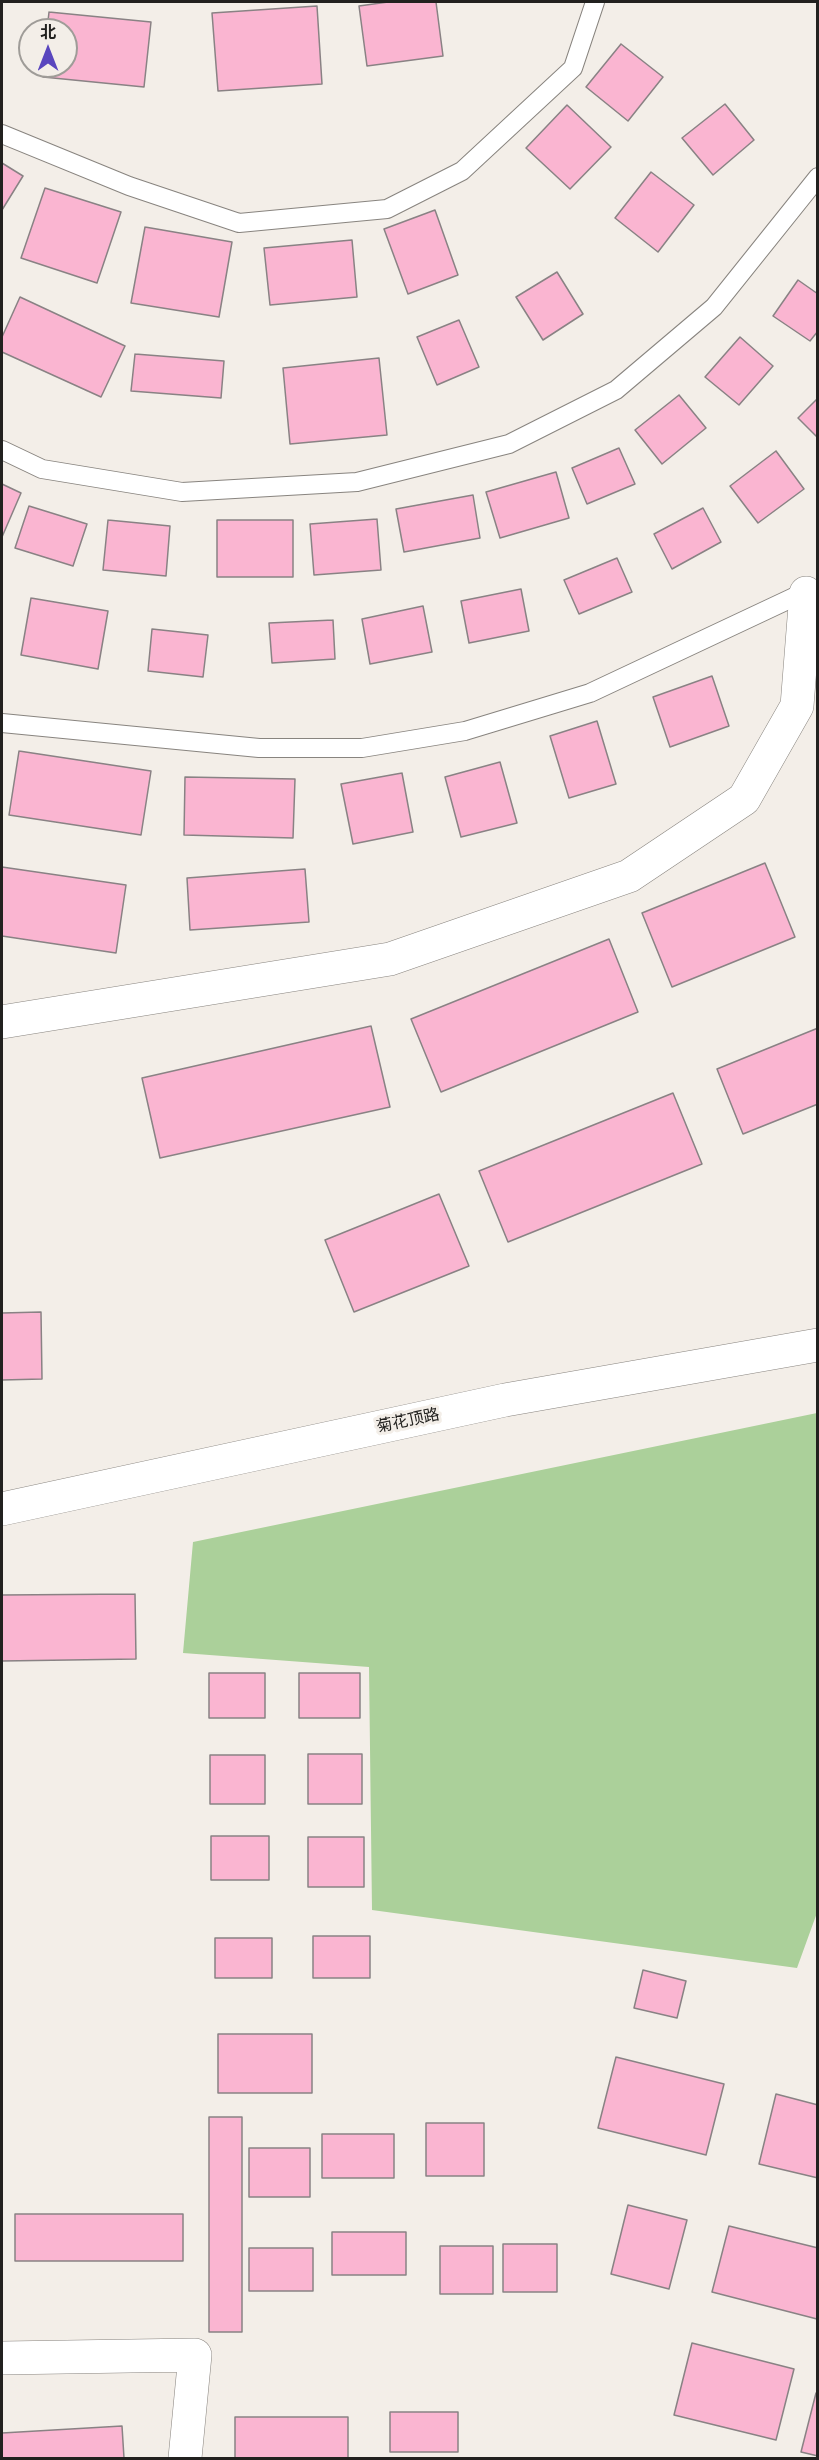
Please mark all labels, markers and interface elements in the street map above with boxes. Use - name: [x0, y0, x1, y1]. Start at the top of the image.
- north arrow: [18, 18, 78, 78]
- text: 北: [40, 21, 56, 43]
- street label: 菊花顶路: [375, 1405, 441, 1437]

